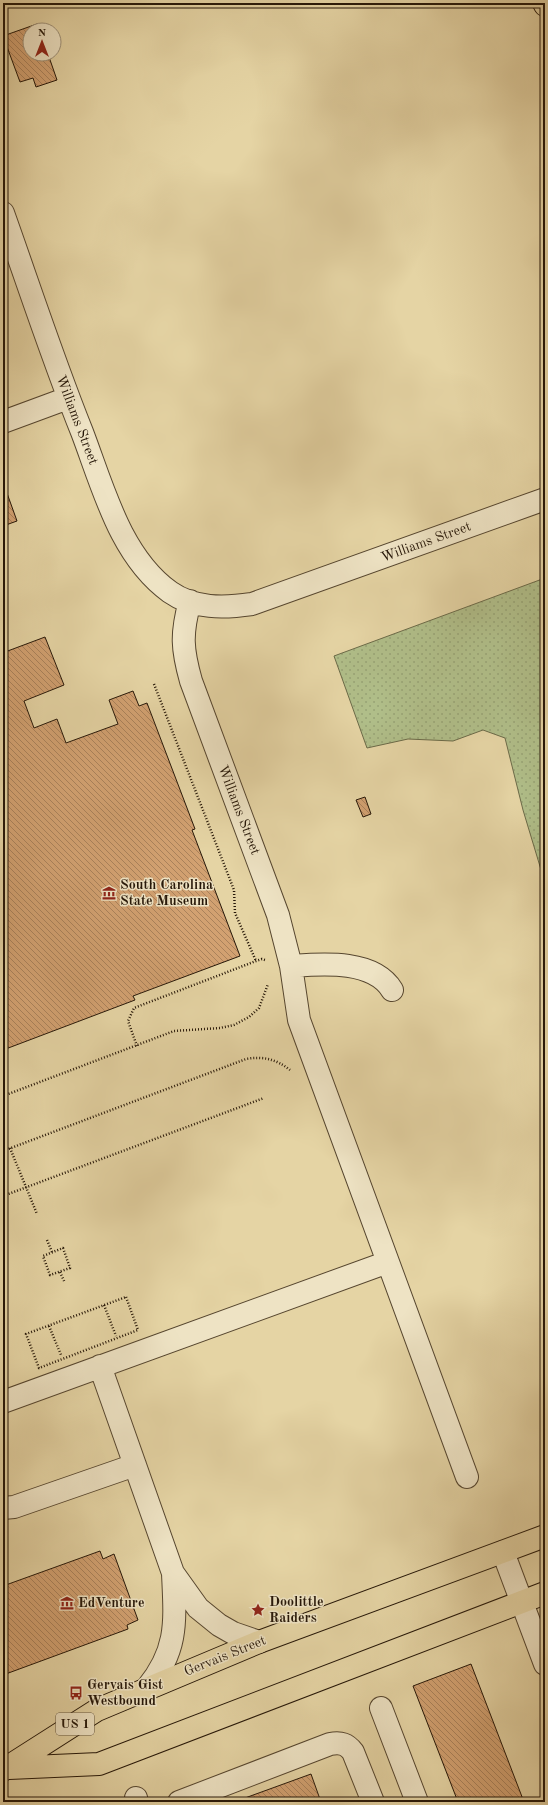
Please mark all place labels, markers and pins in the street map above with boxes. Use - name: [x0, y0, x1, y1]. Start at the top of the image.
- place label: South Carolina State Museum: [120, 878, 213, 908]
- museum icon: South Carolina State Museum: [101, 885, 117, 901]
- museum icon: EdVenture: [59, 1595, 75, 1611]
- place label: Doolittle Raiders: [269, 1595, 324, 1625]
- place label: EdVenture: [78, 1596, 145, 1610]
- place icon: Doolittle Raiders: [250, 1602, 266, 1618]
- place label: Gervais Gist Westbound: [87, 1678, 163, 1708]
- bus stop icon: Gervais Gist Westbound: [68, 1685, 84, 1701]

